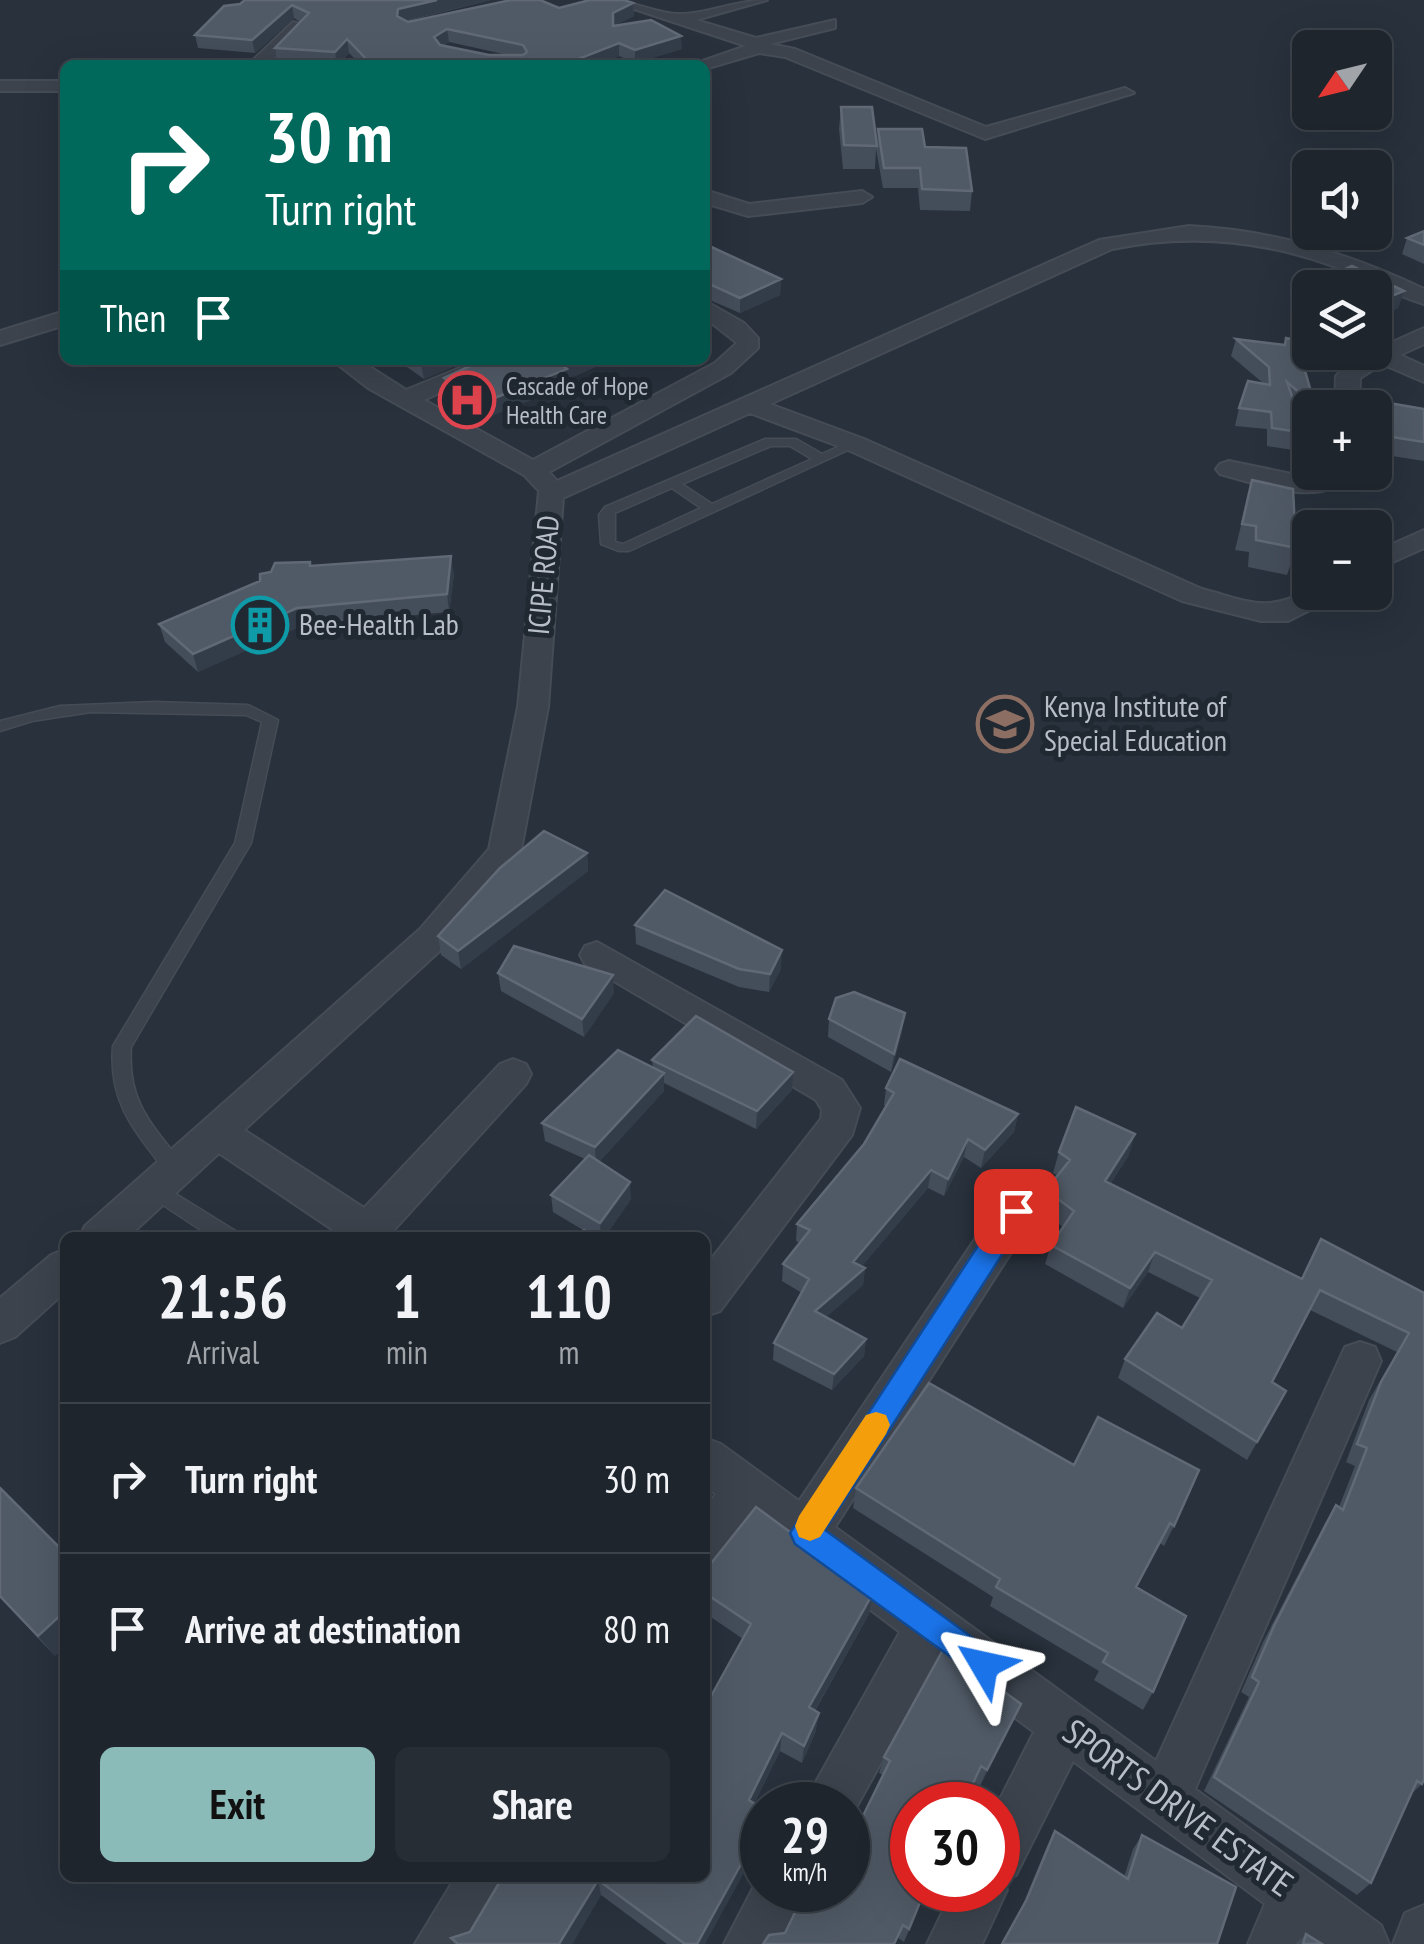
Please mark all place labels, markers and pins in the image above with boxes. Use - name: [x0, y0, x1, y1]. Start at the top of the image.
- hospital icon: Cascade of Hope Health Care: [437, 370, 497, 430]
- place label: Cascade of Hope Health Care: [506, 370, 649, 431]
- building icon: Bee-Health Lab: [230, 595, 290, 655]
- place label: Bee-Health Lab: [299, 604, 459, 643]
- place label: Kenya Institute of Special Education: [1044, 686, 1228, 759]
- school or university icon: Kenya Institute of Special Education: [975, 694, 1035, 754]
- pin: [974, 1169, 1059, 1254]

